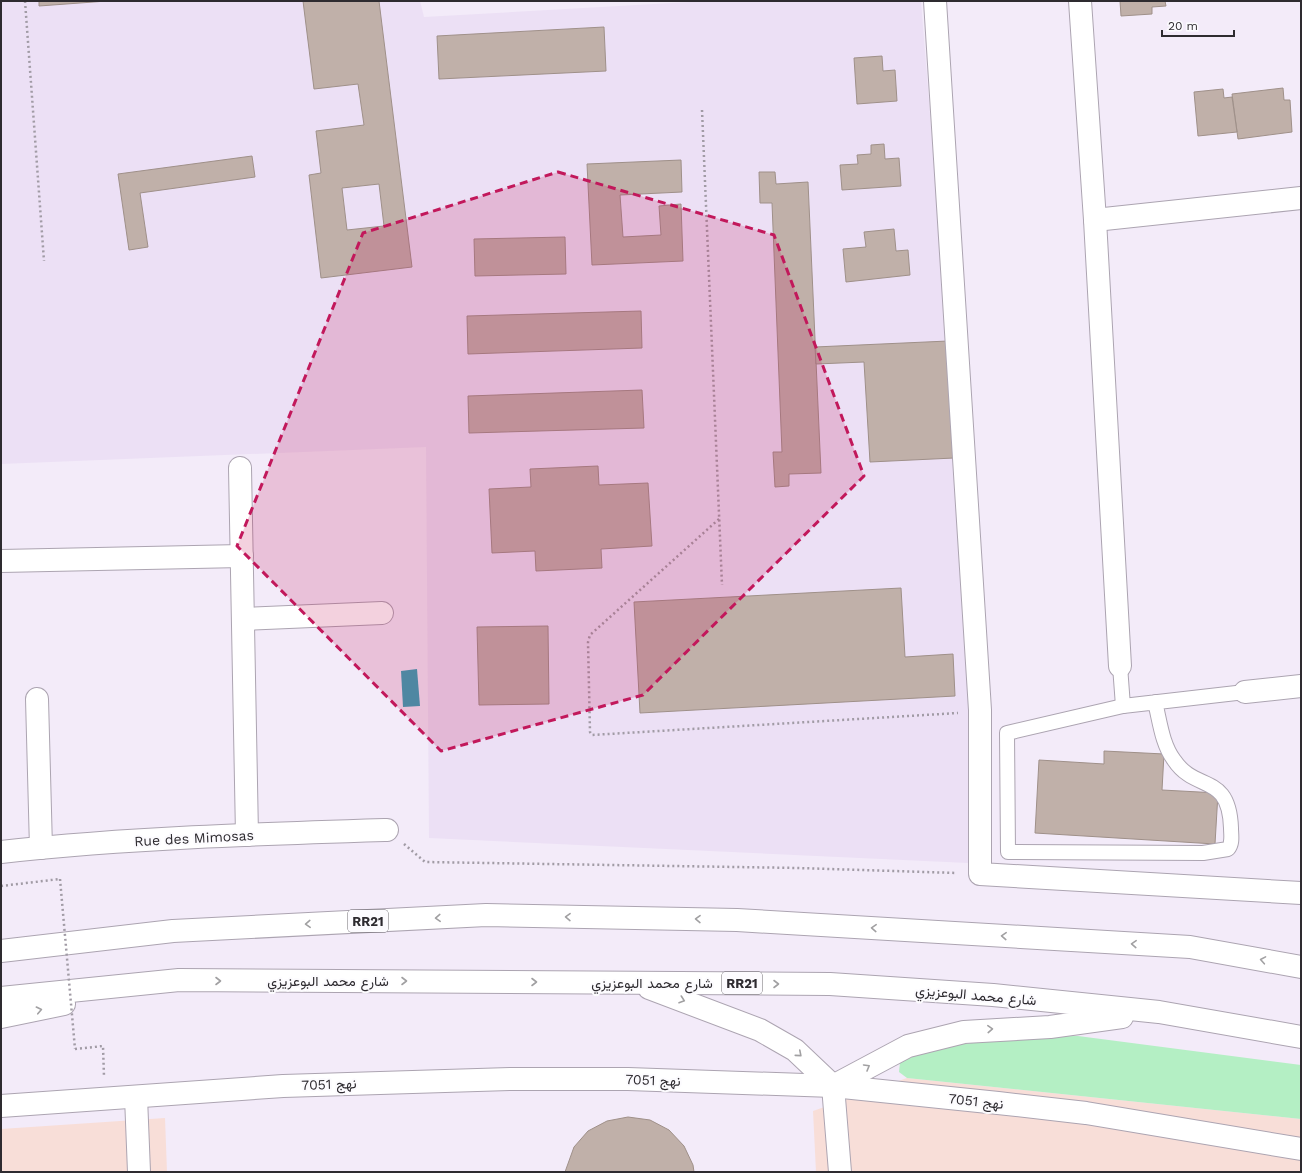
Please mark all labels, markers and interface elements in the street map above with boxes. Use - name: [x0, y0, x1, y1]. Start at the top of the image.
- scale bar: [1162, 12, 1234, 38]
- text: 20 m: [1168, 19, 1198, 33]
- street label: Rue des Mimosas: [134, 827, 254, 849]
- road number: RR21: [348, 910, 388, 932]
- one-way arrow: [435, 913, 441, 922]
- one-way arrow: [565, 913, 571, 921]
- one-way arrow: [695, 915, 701, 923]
- one-way arrow: [305, 920, 311, 929]
- one-way arrow: [871, 924, 877, 933]
- one-way arrow: [1001, 932, 1007, 941]
- one-way arrow: [1131, 940, 1137, 948]
- one-way arrow: [1259, 956, 1266, 965]
- road number: RR21: [722, 972, 762, 994]
- street label: شارع محمد البوعزيزي: [267, 973, 389, 993]
- street label: شارع محمد البوعزيزي: [591, 975, 713, 995]
- one-way arrow: [215, 976, 221, 985]
- one-way arrow: [401, 977, 407, 985]
- one-way arrow: [531, 978, 537, 986]
- one-way arrow: [773, 979, 779, 988]
- street label: شارع محمد البوعزيزي: [914, 982, 1037, 1012]
- one-way arrow: [678, 995, 685, 1003]
- one-way arrow: [36, 1006, 42, 1014]
- one-way arrow: [987, 1025, 993, 1034]
- one-way arrow: [794, 1050, 802, 1057]
- one-way arrow: [863, 1064, 870, 1072]
- street label: نهج 7051: [625, 1071, 681, 1092]
- street label: نهج 7051: [301, 1075, 357, 1096]
- street label: نهج 7051: [947, 1090, 1004, 1115]

